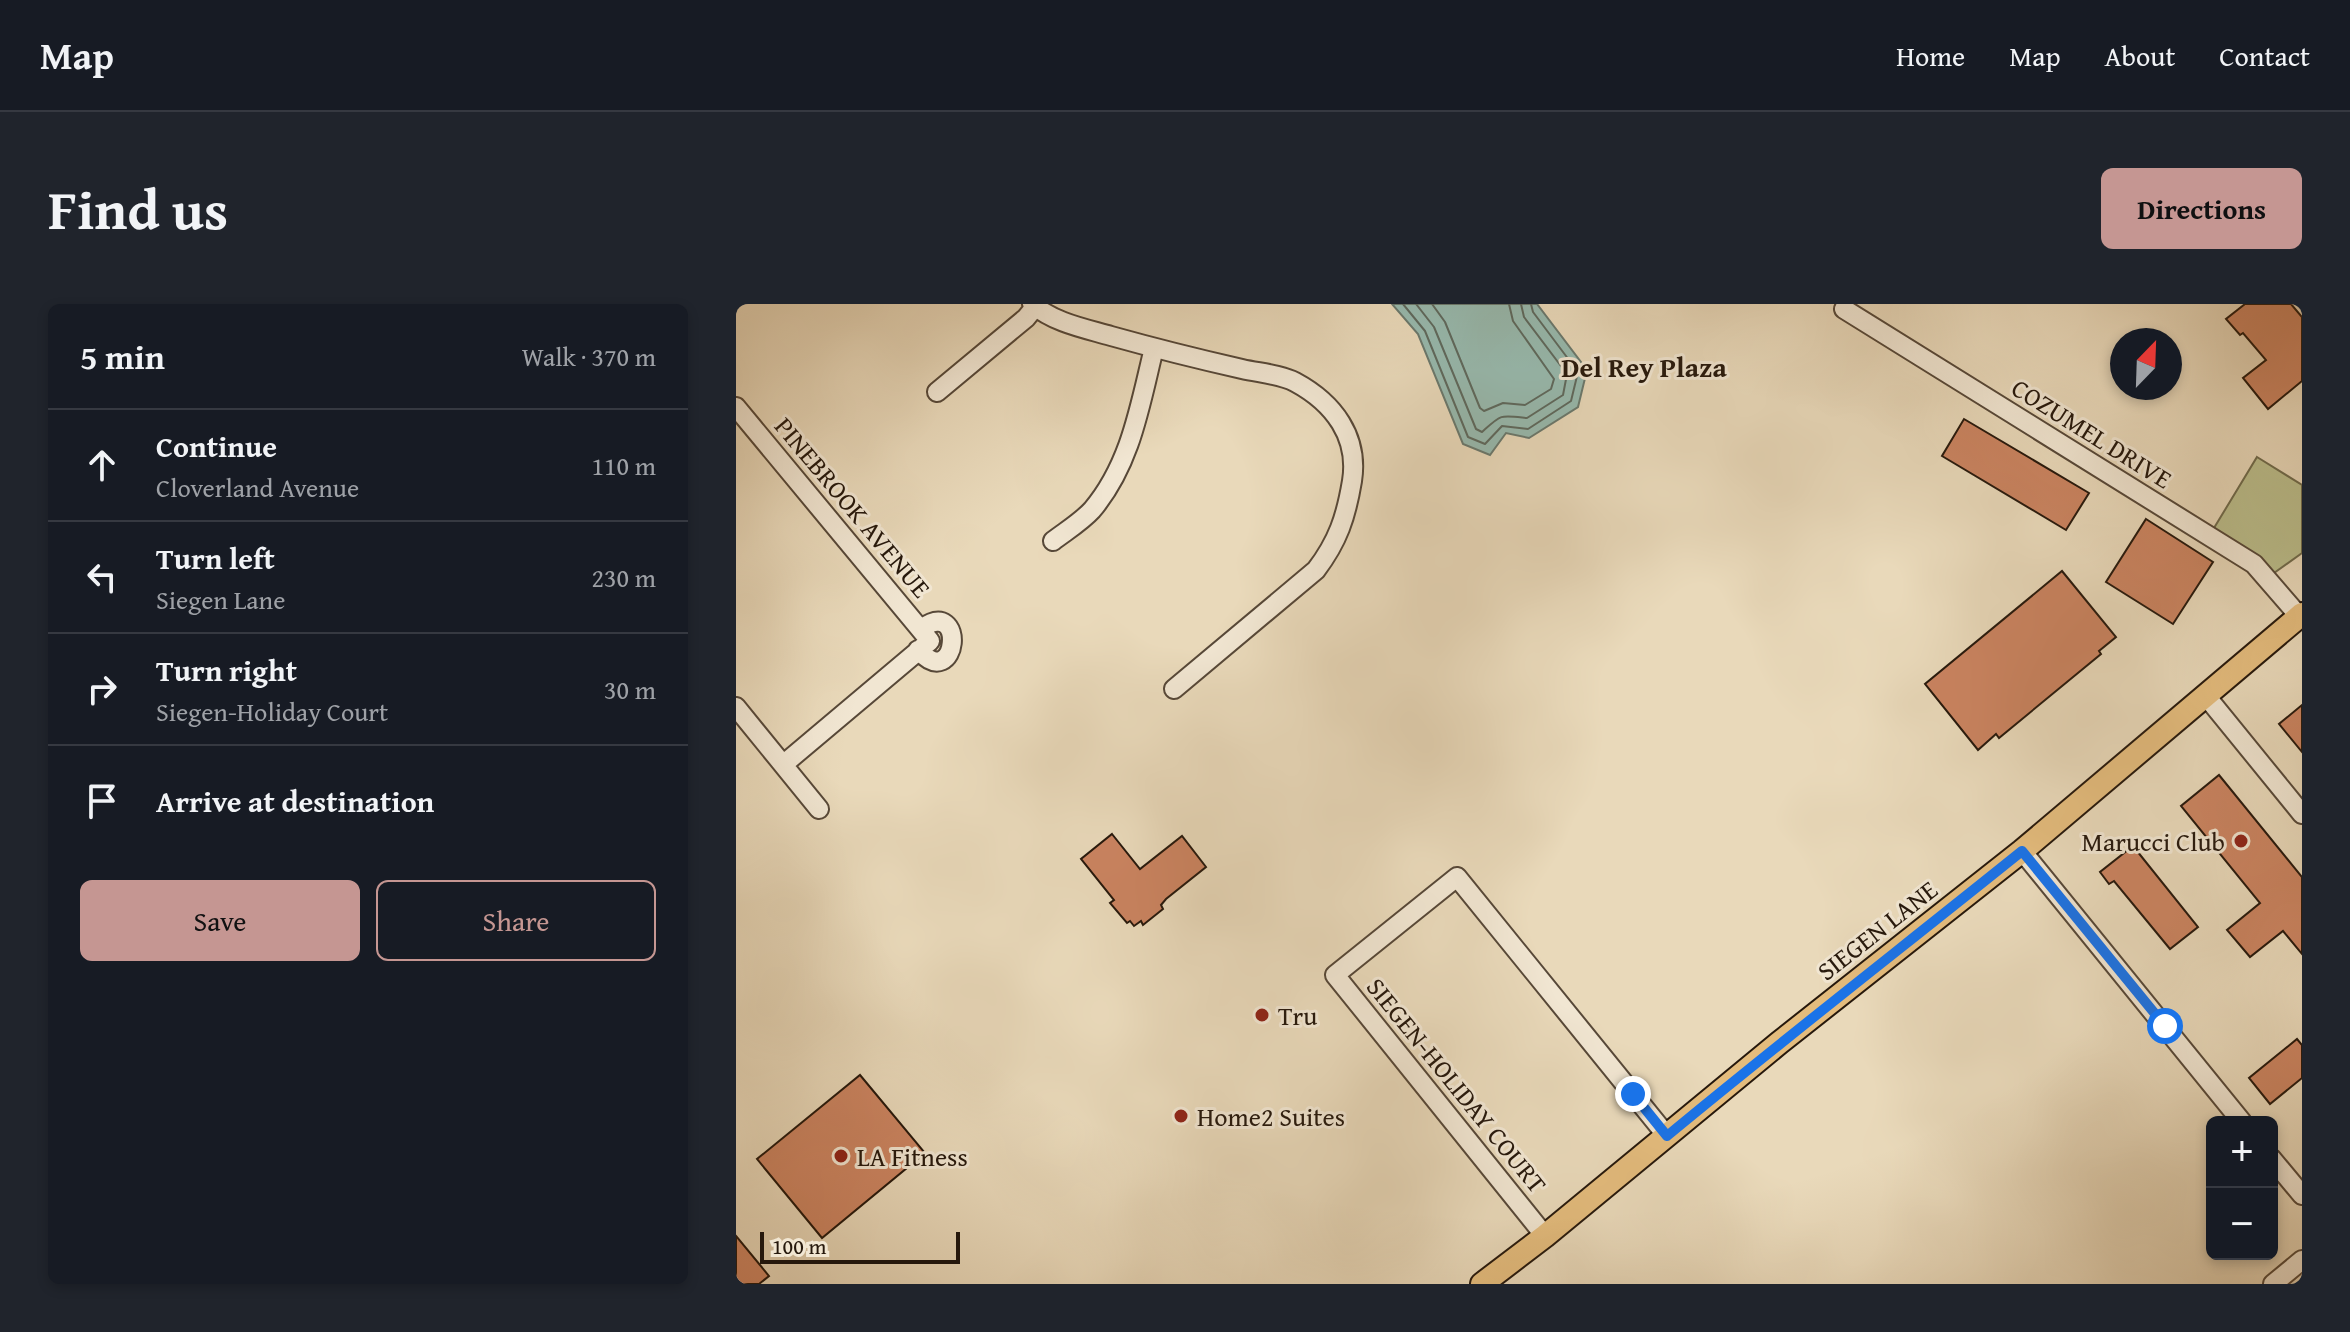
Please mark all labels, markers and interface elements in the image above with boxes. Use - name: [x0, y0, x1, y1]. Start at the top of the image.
- text: Map: [40, 27, 114, 83]
- text: Home: [1896, 35, 1965, 76]
- text: Map: [2009, 35, 2061, 76]
- text: About: [2105, 35, 2175, 76]
- text: Contact: [2219, 35, 2310, 76]
- text: Find us: [48, 167, 228, 250]
- button: Directions: [2101, 168, 2302, 249]
- north arrow: [2110, 328, 2182, 400]
- text: 5 min: [80, 332, 165, 381]
- text: Walk · 370 m: [522, 337, 656, 376]
- district label: Del Rey Plaza: [1561, 346, 1727, 387]
- street label: COZUMEL DRIVE: [2004, 368, 2180, 498]
- street label: PINEBROOK AVENUE: [766, 408, 940, 606]
- text: Continue: [156, 424, 277, 468]
- icon: ahead: [80, 443, 124, 487]
- text: 110 m: [591, 446, 656, 485]
- text: Cloverland Avenue: [156, 468, 359, 507]
- text: Turn left: [156, 536, 275, 580]
- icon: left: [80, 555, 124, 599]
- text: 230 m: [591, 558, 656, 597]
- text: Siegen Lane: [156, 580, 285, 619]
- text: Turn right: [156, 648, 297, 692]
- icon: right: [80, 667, 124, 711]
- text: 30 m: [604, 670, 656, 709]
- text: Siegen-Holiday Court: [156, 692, 388, 731]
- icon: arrive: [80, 779, 124, 823]
- text: Arrive at destination: [156, 779, 434, 823]
- place label: Marucci Club: [2082, 822, 2225, 861]
- marker: Marucci Club: [2232, 832, 2250, 850]
- street label: SIEGEN LANE: [1808, 870, 1946, 990]
- button: Save: [80, 880, 360, 961]
- button: Share: [376, 880, 656, 961]
- street label: SIEGEN-HOLIDAY COURT: [1358, 969, 1557, 1202]
- place label: Tru: [1278, 996, 1317, 1035]
- marker: Tru: [1253, 1006, 1271, 1024]
- route start: [2147, 1008, 2183, 1044]
- route end: [1615, 1076, 1651, 1112]
- place label: Home2 Suites: [1197, 1097, 1345, 1136]
- marker: Home2 Suites: [1172, 1107, 1190, 1125]
- map controls: [2206, 1116, 2278, 1260]
- button: +: [2206, 1116, 2278, 1188]
- place label: LA Fitness: [857, 1137, 968, 1176]
- marker: LA Fitness: [832, 1147, 850, 1165]
- button: −: [2206, 1188, 2278, 1260]
- scale bar: [760, 1228, 960, 1264]
- text: 100 m: [772, 1230, 827, 1262]

